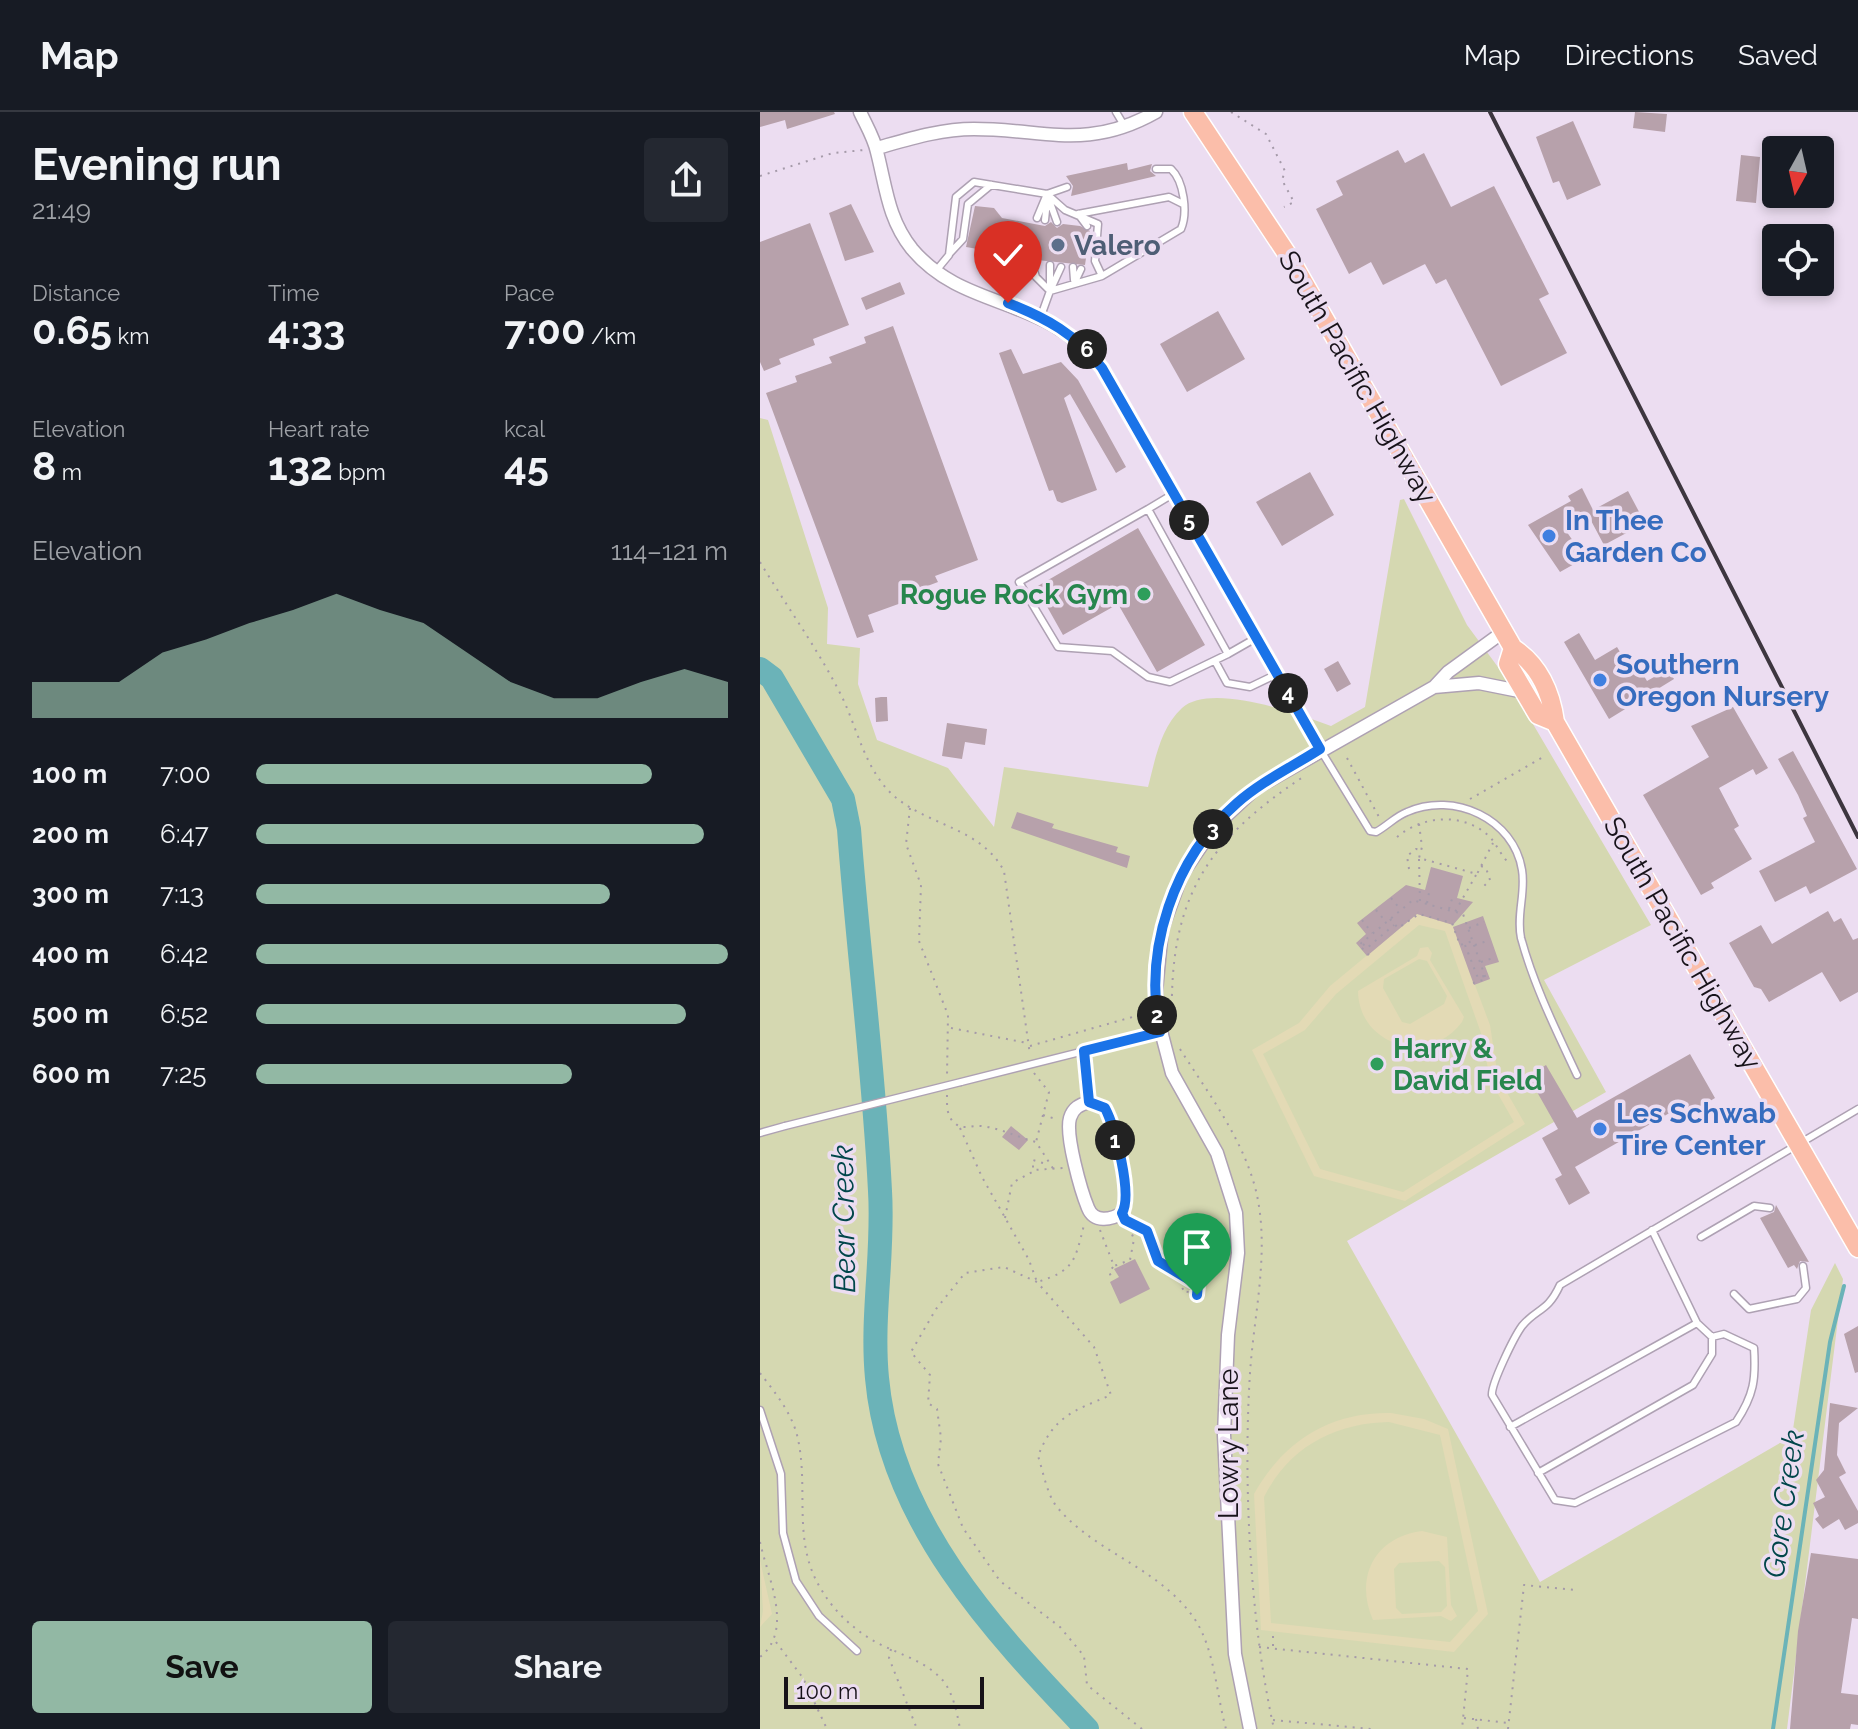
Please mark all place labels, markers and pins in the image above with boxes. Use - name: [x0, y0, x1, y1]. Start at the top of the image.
- pin: [974, 221, 1042, 303]
- place label: Valero: [1074, 229, 1161, 262]
- marker: Valero: [1049, 236, 1067, 254]
- pin: 6: [1067, 329, 1107, 369]
- pin: 5: [1169, 500, 1209, 540]
- place label: In Thee Garden Co: [1565, 504, 1707, 569]
- marker: In Thee Garden Co: [1540, 527, 1558, 545]
- place label: Rogue Rock Gym: [900, 578, 1128, 611]
- marker: Rogue Rock Gym: [1135, 585, 1153, 603]
- place label: Southern Oregon Nursery: [1616, 648, 1830, 713]
- marker: Southern Oregon Nursery: [1591, 671, 1609, 689]
- pin: 4: [1268, 673, 1308, 713]
- pin: 3: [1193, 809, 1233, 849]
- pin: 2: [1137, 995, 1177, 1035]
- place label: Harry & David Field: [1393, 1032, 1543, 1097]
- marker: Harry & David Field: [1368, 1055, 1386, 1073]
- place label: Les Schwab Tire Center: [1616, 1097, 1776, 1162]
- pin: 1: [1095, 1120, 1135, 1160]
- marker: Les Schwab Tire Center: [1591, 1120, 1609, 1138]
- pin: [1163, 1213, 1231, 1295]

